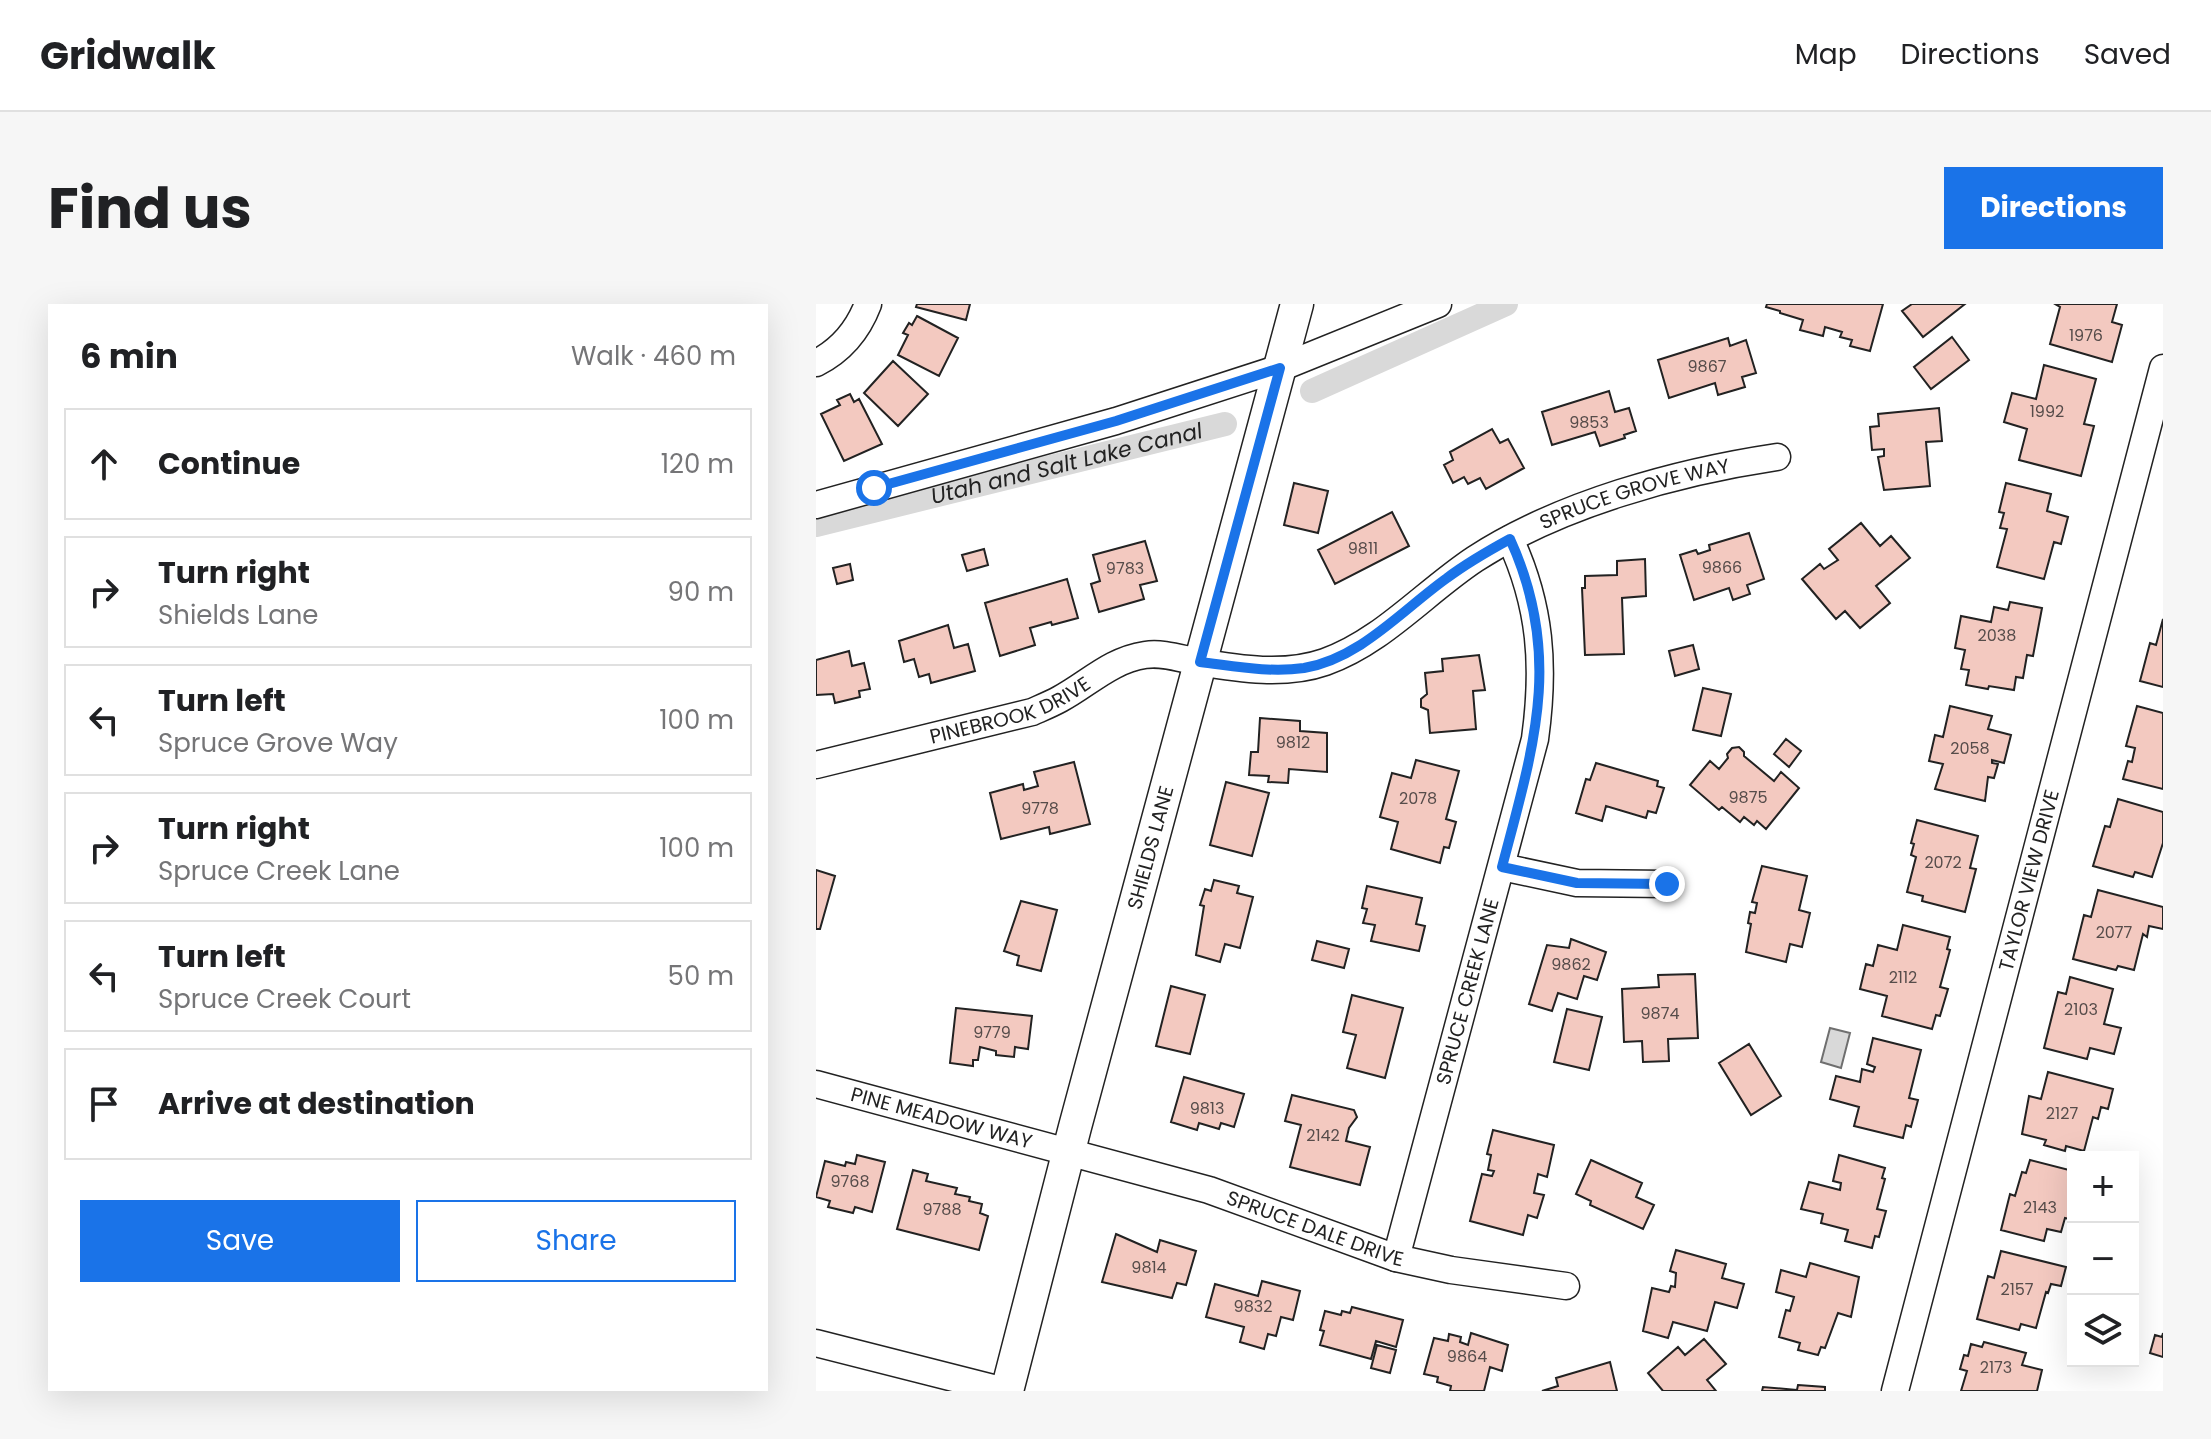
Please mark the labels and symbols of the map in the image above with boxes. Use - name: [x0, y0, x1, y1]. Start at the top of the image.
- house number: 1976: [2069, 324, 2103, 347]
- house number: 9867: [1687, 355, 1727, 378]
- house number: 1992: [2030, 400, 2064, 423]
- house number: 9853: [1569, 411, 1609, 434]
- water label: Utah and Salt Lake Canal: [927, 415, 1206, 512]
- street label: SPRUCE GROVE WAY: [1535, 452, 1732, 536]
- route start: [856, 470, 892, 506]
- house number: 9811: [1348, 537, 1378, 560]
- house number: 9866: [1702, 556, 1742, 579]
- house number: 9783: [1106, 557, 1144, 580]
- house number: 2038: [1978, 624, 2016, 647]
- street label: PINEBROOK DRIVE: [927, 670, 1096, 751]
- house number: 9812: [1276, 731, 1310, 754]
- house number: 2058: [1950, 737, 1990, 760]
- street label: SHIELDS LANE: [1120, 783, 1180, 913]
- house number: 9875: [1729, 786, 1767, 809]
- street label: TAYLOR VIEW DRIVE: [1992, 786, 2066, 974]
- house number: 2078: [1399, 787, 1437, 810]
- house number: 9778: [1021, 797, 1059, 820]
- house number: 2072: [1924, 851, 1962, 874]
- route end: [1649, 866, 1685, 902]
- street label: SPRUCE CREEK LANE: [1429, 895, 1506, 1088]
- house number: 2077: [2096, 921, 2133, 944]
- house number: 9862: [1551, 953, 1591, 976]
- house number: 2112: [1889, 966, 1917, 989]
- house number: 2103: [2064, 998, 2098, 1021]
- house number: 9874: [1641, 1002, 1679, 1025]
- house number: 9779: [973, 1021, 1011, 1044]
- street label: PINE MEADOW WAY: [848, 1080, 1036, 1156]
- house number: 9813: [1190, 1097, 1224, 1120]
- house number: 2127: [2046, 1102, 2078, 1125]
- house number: 2142: [1306, 1124, 1340, 1147]
- house number: 9768: [830, 1170, 870, 1193]
- street label: SPRUCE DALE DRIVE: [1223, 1183, 1406, 1273]
- house number: 2143: [2023, 1196, 2057, 1219]
- house number: 9788: [922, 1198, 962, 1221]
- house number: 9814: [1131, 1256, 1167, 1279]
- house number: 2157: [2000, 1278, 2034, 1301]
- house number: 9832: [1234, 1295, 1272, 1318]
- house number: 9864: [1447, 1345, 1487, 1368]
- house number: 2173: [1980, 1356, 2012, 1379]

